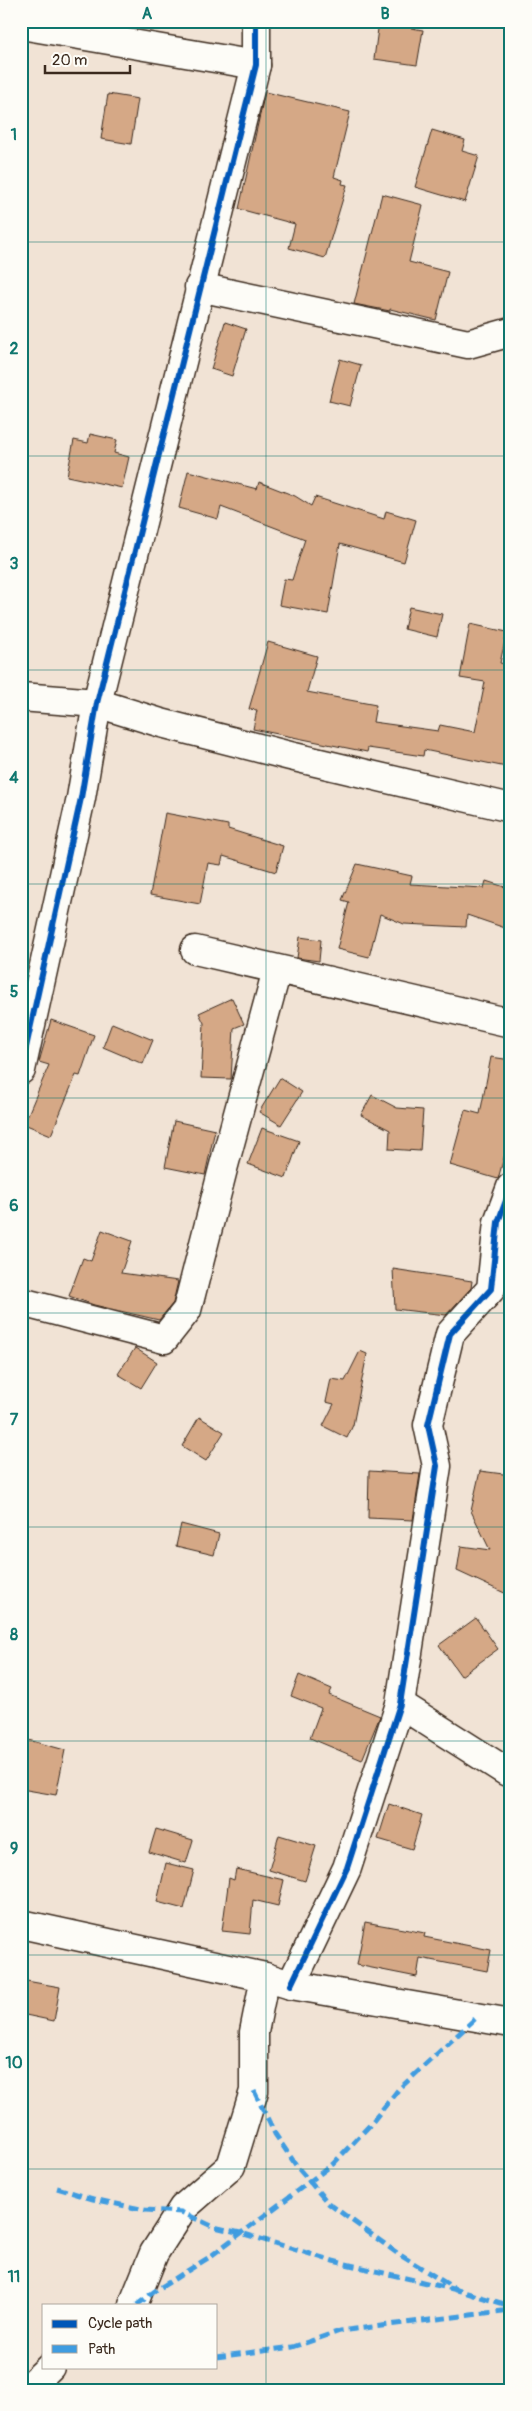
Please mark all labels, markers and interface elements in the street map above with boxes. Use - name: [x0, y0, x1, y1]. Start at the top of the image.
- text: A: [142, 4, 153, 24]
- text: B: [380, 4, 390, 24]
- scale bar: [45, 42, 130, 74]
- text: 20 m: [52, 51, 87, 70]
- text: 1: [11, 125, 17, 145]
- text: 2: [10, 339, 19, 359]
- text: 3: [10, 554, 19, 574]
- text: 4: [9, 768, 19, 788]
- text: 5: [10, 982, 19, 1002]
- text: 6: [9, 1196, 19, 1216]
- text: 7: [10, 1410, 19, 1430]
- text: 8: [10, 1625, 18, 1645]
- text: 9: [10, 1839, 18, 1859]
- text: 10: [5, 2053, 23, 2073]
- text: 11: [8, 2267, 20, 2287]
- legend: [42, 2304, 218, 2368]
- text: Cycle path: [88, 2314, 152, 2333]
- text: Path: [88, 2340, 115, 2359]

